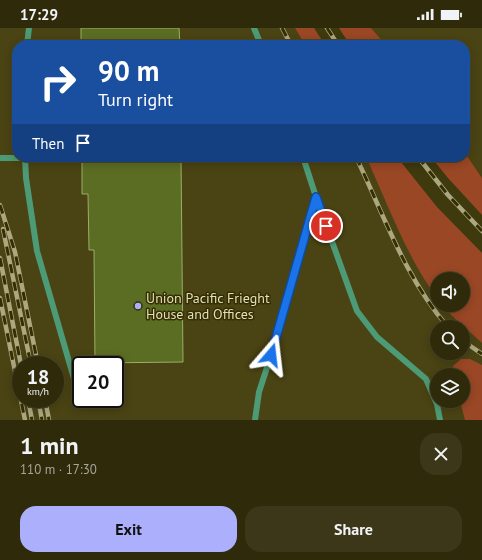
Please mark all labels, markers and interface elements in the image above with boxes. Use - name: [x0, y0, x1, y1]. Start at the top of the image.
- text: 17:29: [20, 5, 58, 24]
- text: 90 m: [98, 52, 159, 89]
- icon: right: [32, 56, 84, 108]
- text: Turn right: [98, 88, 173, 111]
- icon: arrive: [72, 132, 94, 154]
- text: Then: [32, 134, 64, 153]
- pin: [309, 209, 343, 243]
- icon: arrive: [315, 215, 337, 237]
- map controls: [430, 272, 470, 408]
- button: sound: [430, 272, 470, 312]
- place label: Union Pacific Frieght House and Offices: [146, 289, 270, 323]
- marker: Union Pacific Frieght House and Offices: [133, 301, 143, 311]
- button: search: [430, 320, 470, 360]
- position arrow: [250, 334, 292, 376]
- speed limit sign: 20: [72, 356, 124, 408]
- text: 18: [27, 364, 49, 390]
- button: layers: [430, 368, 470, 408]
- text: km/h: [27, 385, 49, 398]
- text: 1 min: [20, 430, 79, 461]
- button: close: [420, 433, 462, 475]
- text: 110 m · 17:30: [20, 461, 97, 478]
- button: Exit: [20, 506, 237, 552]
- button: Share: [245, 506, 462, 552]

